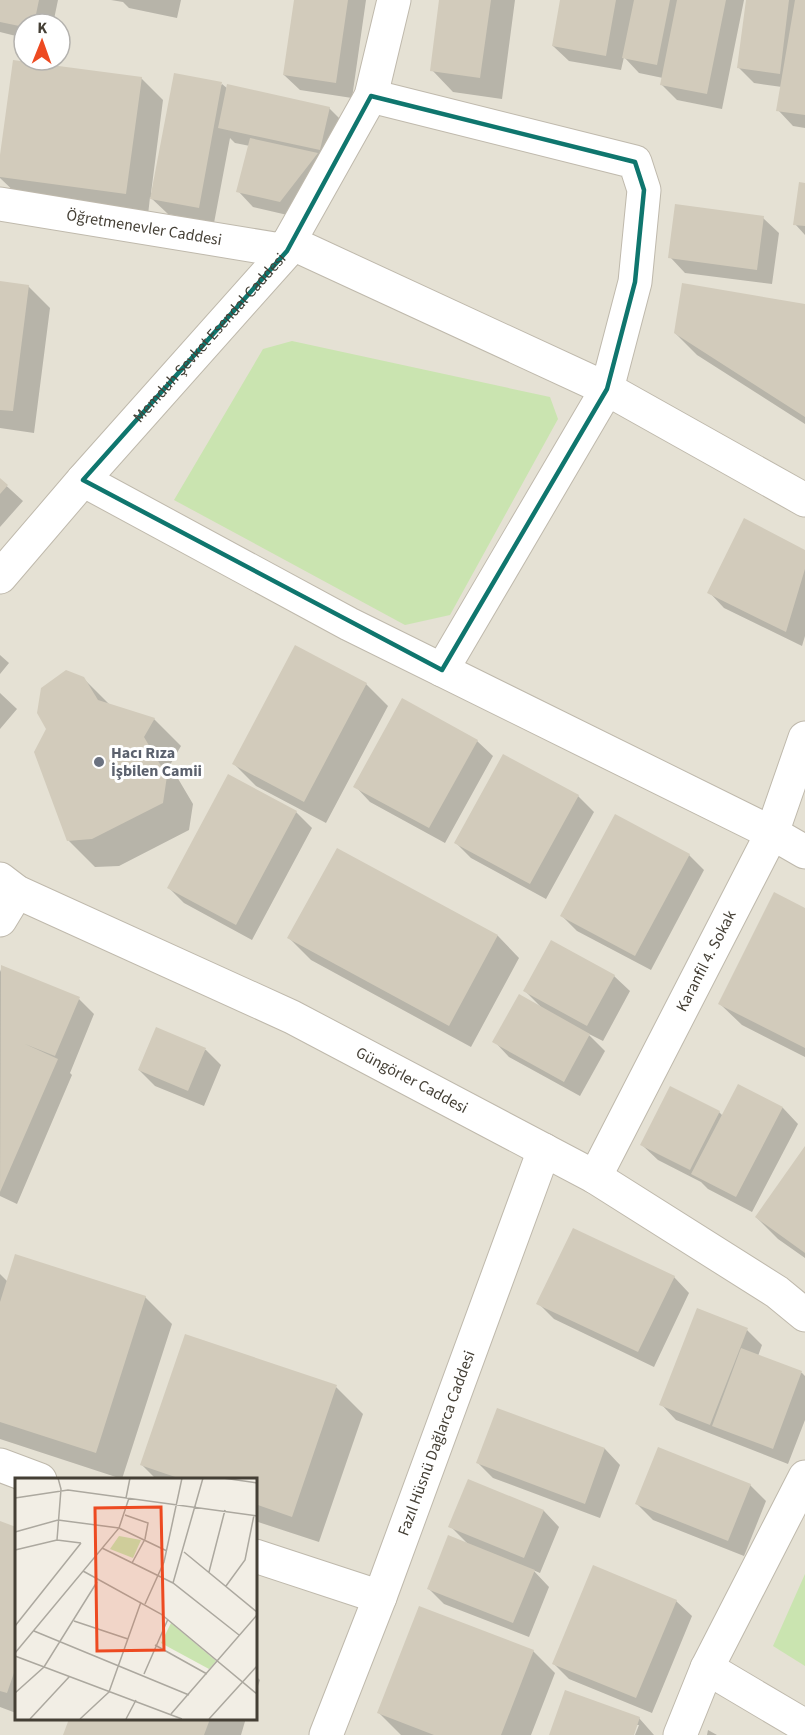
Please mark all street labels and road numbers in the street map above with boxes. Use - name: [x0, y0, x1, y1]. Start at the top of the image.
- street label: Öğretmenevler Caddesi: [65, 204, 223, 251]
- street label: Memduh Şevket Esendal Caddesi: [128, 248, 291, 427]
- street label: Karanfil 4. Sokak: [671, 906, 741, 1016]
- street label: Güngörler Caddesi: [352, 1042, 472, 1119]
- street label: Fazıl Hüsnü Dağlarca Caddesi: [392, 1348, 480, 1539]

